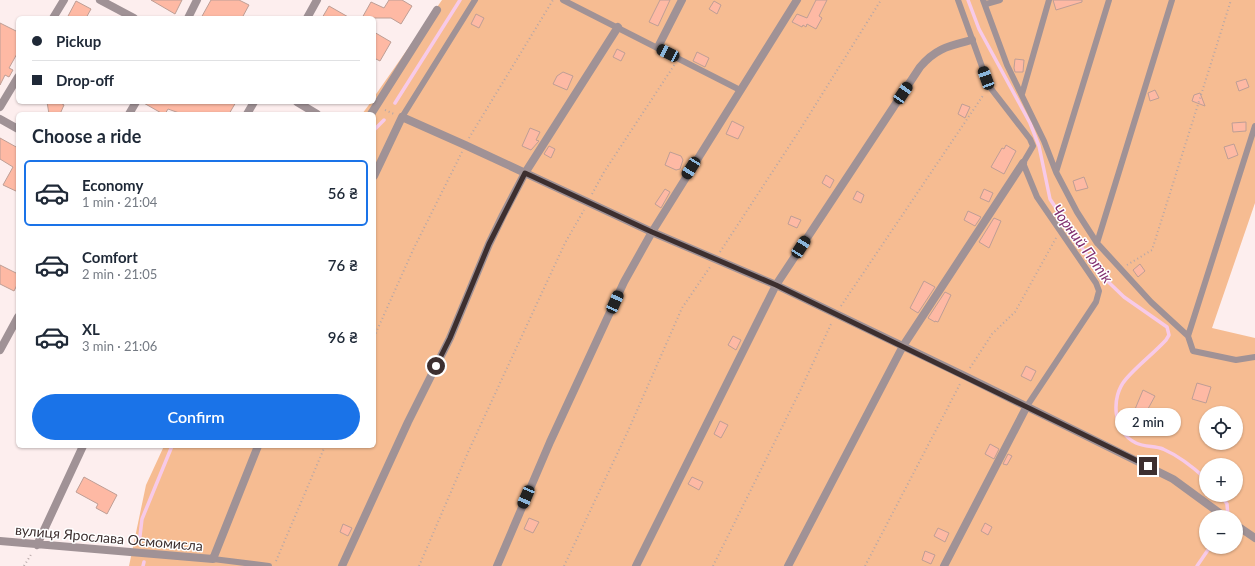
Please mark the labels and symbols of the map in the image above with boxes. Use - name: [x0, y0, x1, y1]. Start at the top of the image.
- car: [655, 42, 681, 64]
- car: [976, 65, 996, 91]
- car: [891, 80, 915, 106]
- car: [680, 155, 702, 181]
- water label: Чорний Потік: [1048, 201, 1118, 287]
- car: [789, 234, 813, 260]
- car: [605, 289, 625, 315]
- route start: [427, 357, 445, 375]
- callout: 2 min: [1115, 408, 1181, 436]
- route end: [1139, 457, 1157, 475]
- car: [516, 484, 536, 510]
- street label: вулиця Ярослава Осмомисла: [15, 521, 204, 554]

